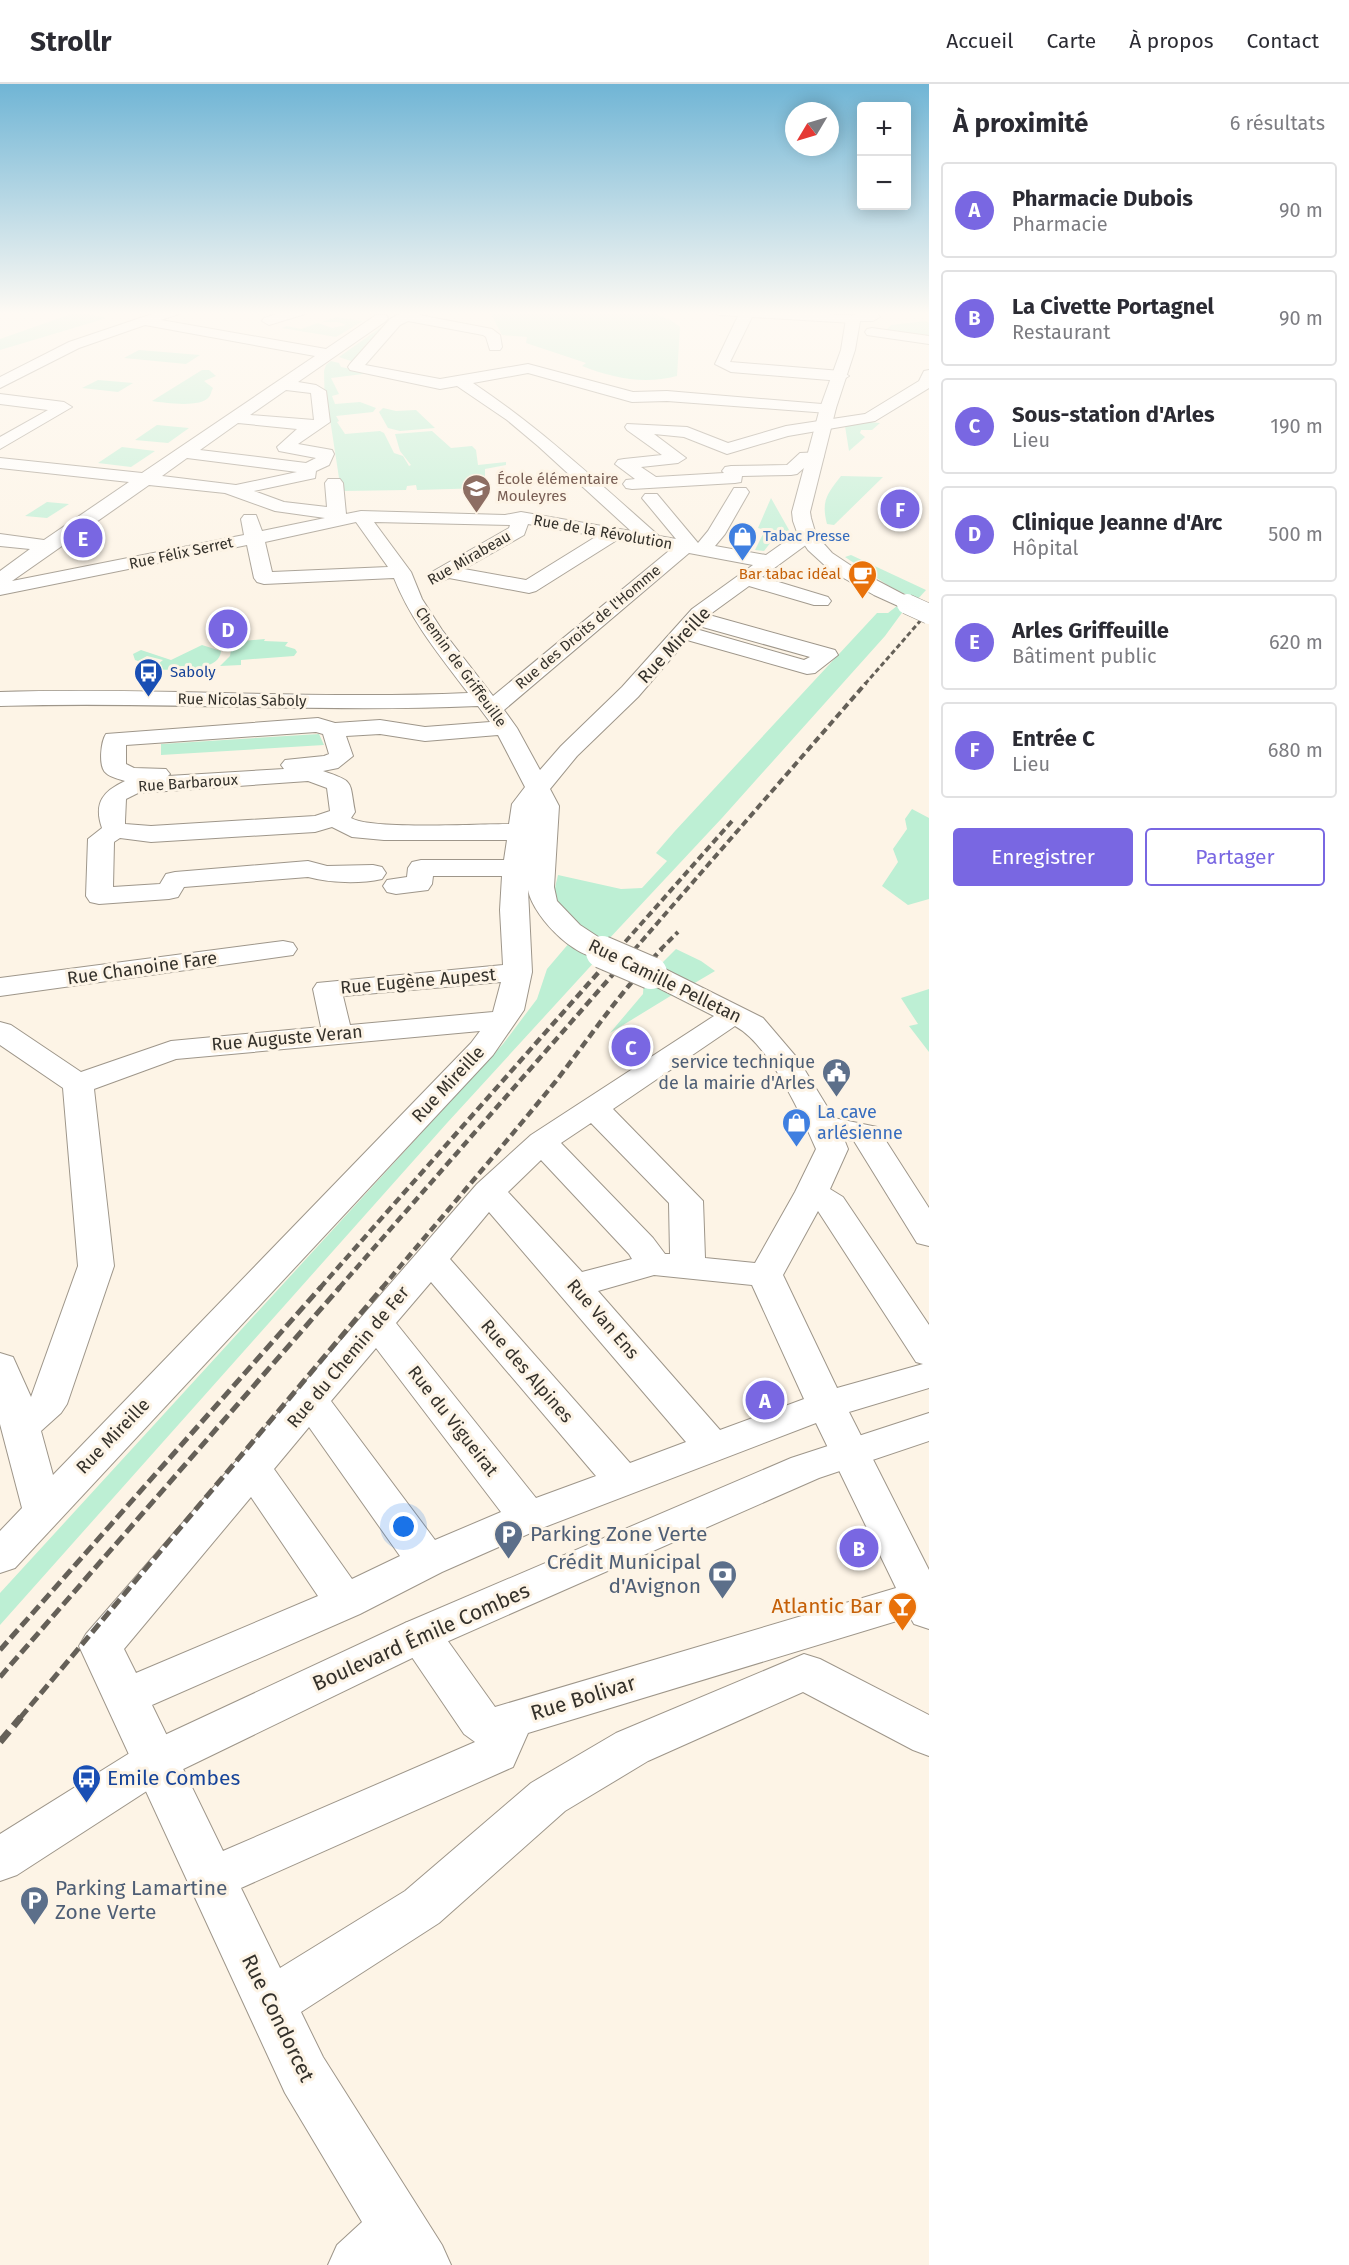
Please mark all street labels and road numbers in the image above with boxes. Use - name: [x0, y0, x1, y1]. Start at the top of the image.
- street label: Rue de la Révolution: [532, 511, 674, 553]
- street label: Rue Mirabeau: [424, 527, 514, 589]
- street label: Rue Félix Serret: [127, 533, 235, 573]
- street label: Rue des Droits de l'Homme: [512, 561, 664, 693]
- street label: Rue Mireille: [633, 602, 715, 688]
- street label: Chemin de Griffeuille: [412, 604, 510, 730]
- street label: Rue Nicolas Saboly: [177, 690, 307, 710]
- street label: Rue Barbaroux: [137, 770, 239, 795]
- street label: Rue Camille Pelletan: [585, 934, 745, 1028]
- street label: Rue Chanoine Fare: [66, 947, 218, 989]
- street label: Rue Eugène Aupest: [339, 963, 497, 999]
- street label: Rue Auguste Veran: [211, 1020, 363, 1056]
- street label: Rue Mireille: [407, 1041, 489, 1127]
- street label: Rue Van Ens: [562, 1275, 644, 1363]
- street label: Rue du Chemin de Fer: [282, 1282, 414, 1432]
- street label: Rue des Alpines: [476, 1315, 578, 1427]
- street label: Rue du Vigueirat: [403, 1361, 503, 1481]
- street label: Rue Mireille: [72, 1394, 154, 1478]
- street label: Boulevard Émile Combes: [308, 1577, 534, 1697]
- street label: Rue Bolivar: [527, 1670, 639, 1726]
- street label: Rue Condorcet: [236, 1950, 320, 2086]

